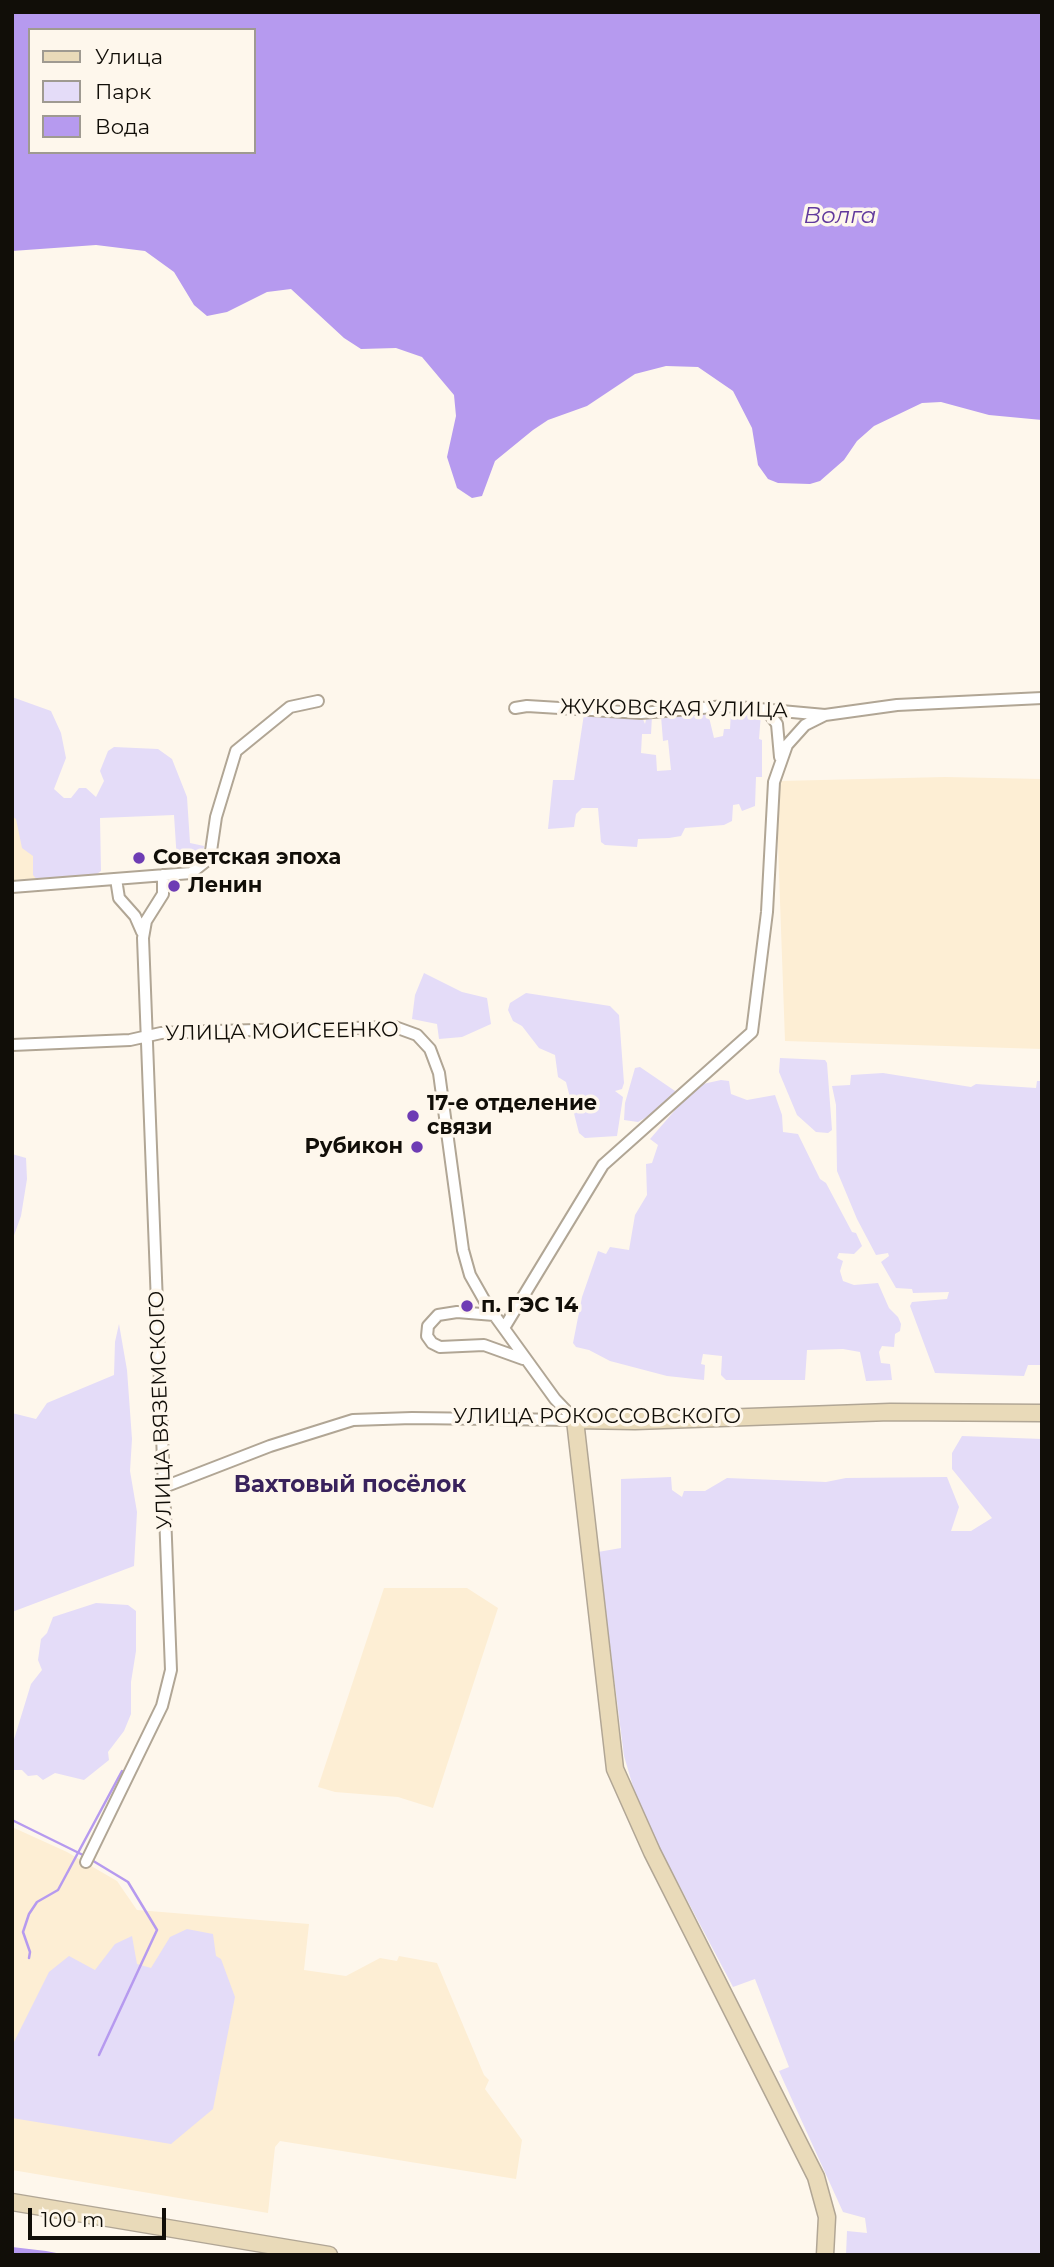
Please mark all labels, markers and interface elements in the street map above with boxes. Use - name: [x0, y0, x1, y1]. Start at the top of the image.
- legend: [28, 28, 256, 154]
- text: Улица: [95, 44, 163, 69]
- text: Парк: [95, 79, 151, 104]
- text: Вода: [95, 114, 150, 139]
- water label: Волга: [804, 202, 876, 230]
- street label: ЖУКОВСКАЯ УЛИЦА: [560, 694, 788, 724]
- place label: Советская эпоха: [153, 845, 341, 871]
- marker: Советская эпоха: [131, 850, 147, 866]
- place label: Ленин: [188, 873, 262, 899]
- marker: Ленин: [166, 878, 182, 894]
- street label: УЛИЦА МОИСЕЕНКО: [165, 1017, 399, 1047]
- place label: 17-е отделение связи: [427, 1091, 597, 1141]
- marker: 17-е отделение связи: [405, 1108, 421, 1124]
- place label: Рубикон: [305, 1134, 403, 1160]
- marker: Рубикон: [409, 1139, 425, 1155]
- street label: УЛИЦА ВЯЗЕМСКОГО: [144, 1290, 178, 1530]
- place label: п. ГЭС 14: [481, 1293, 578, 1319]
- marker: п. ГЭС 14: [459, 1298, 475, 1314]
- street label: УЛИЦА РОКОССОВСКОГО: [453, 1404, 741, 1430]
- district label: Вахтовый посёлок: [234, 1471, 466, 1499]
- scale bar: [32, 2194, 170, 2238]
- text: 100 m: [41, 2207, 104, 2232]

